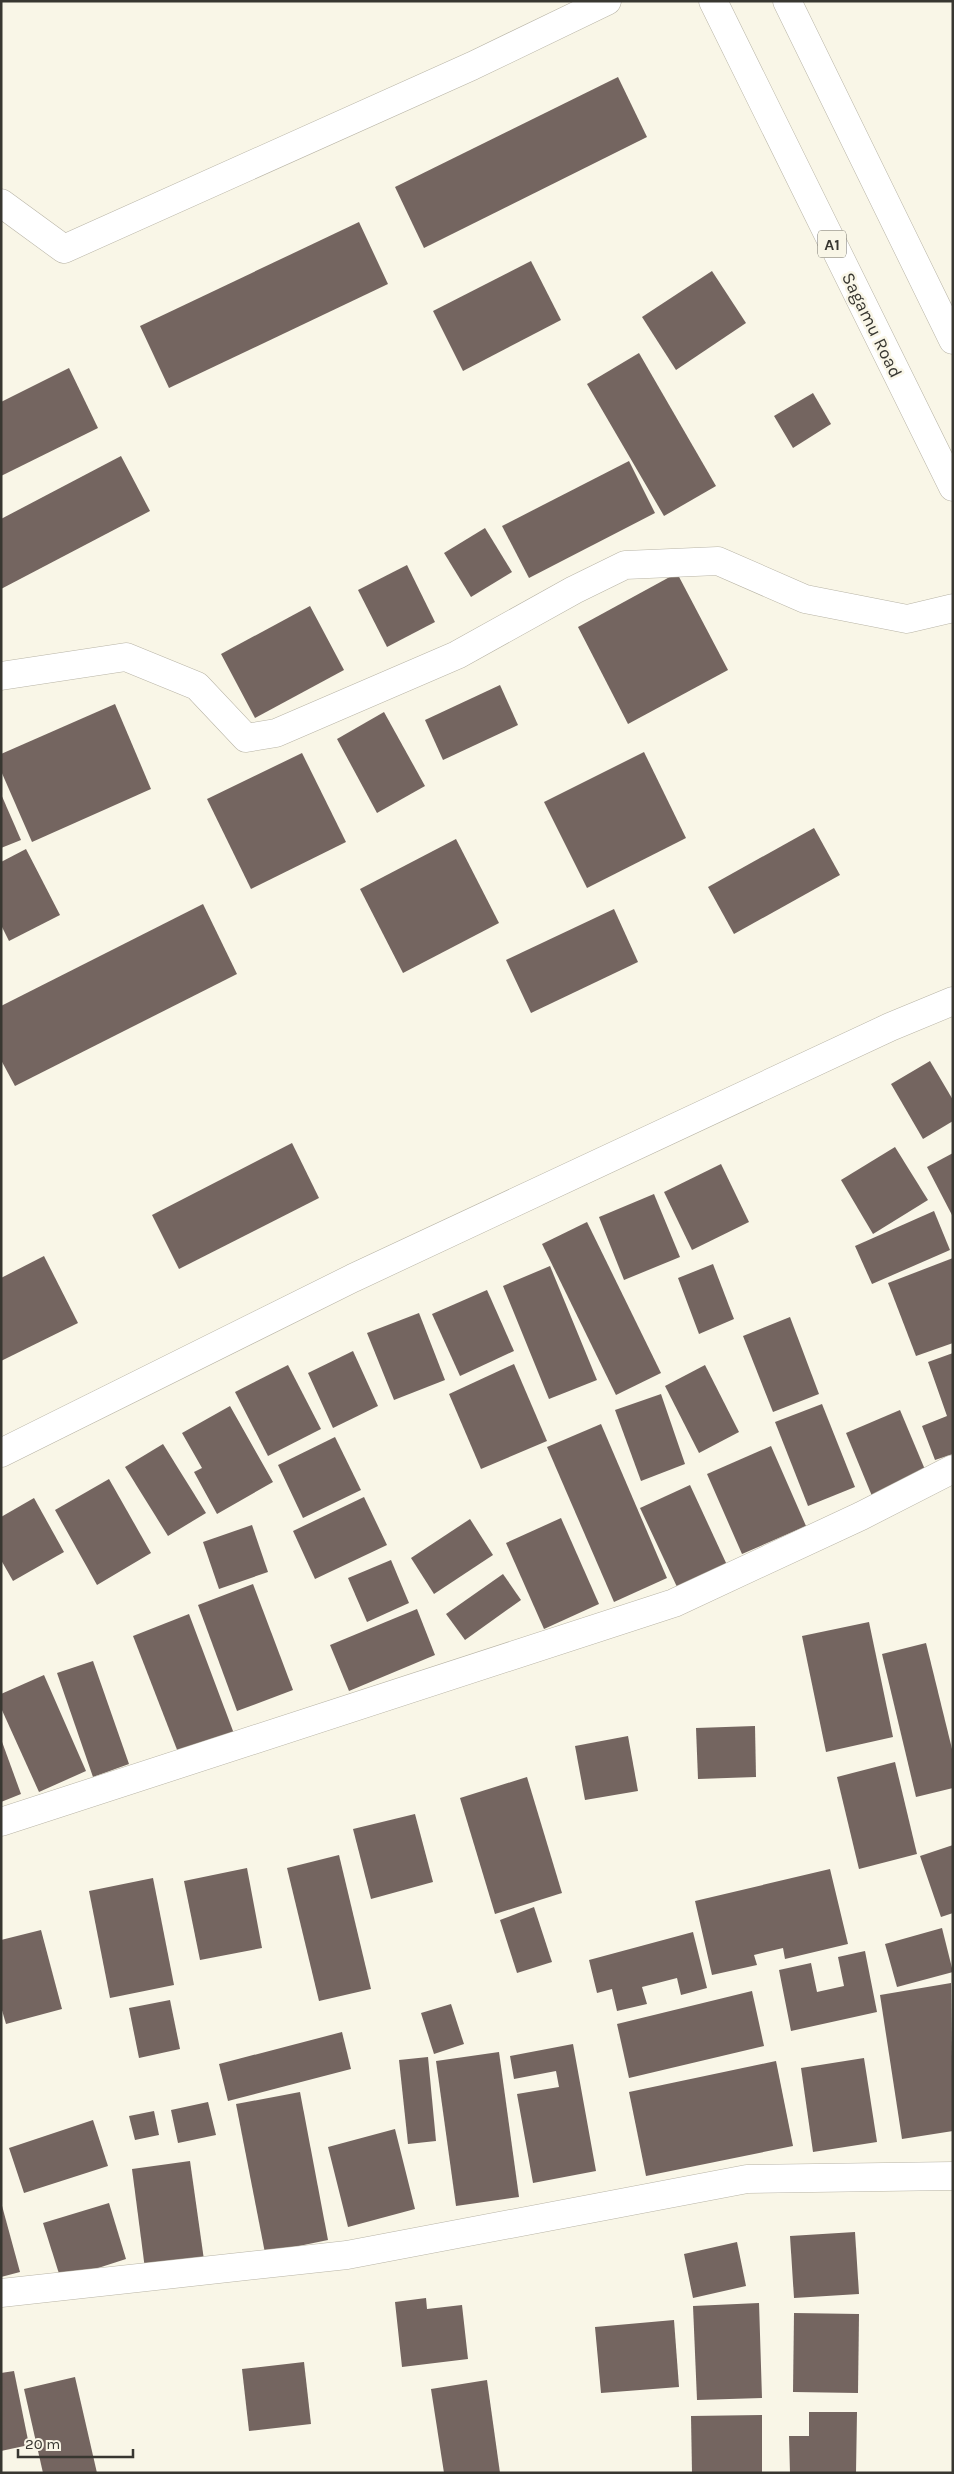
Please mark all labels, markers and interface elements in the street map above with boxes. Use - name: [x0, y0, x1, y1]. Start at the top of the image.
- road number: A1: [818, 230, 846, 258]
- street label: Sagamu Road: [837, 269, 907, 381]
- scale bar: [18, 2426, 132, 2458]
- text: 20 m: [25, 2435, 60, 2453]

